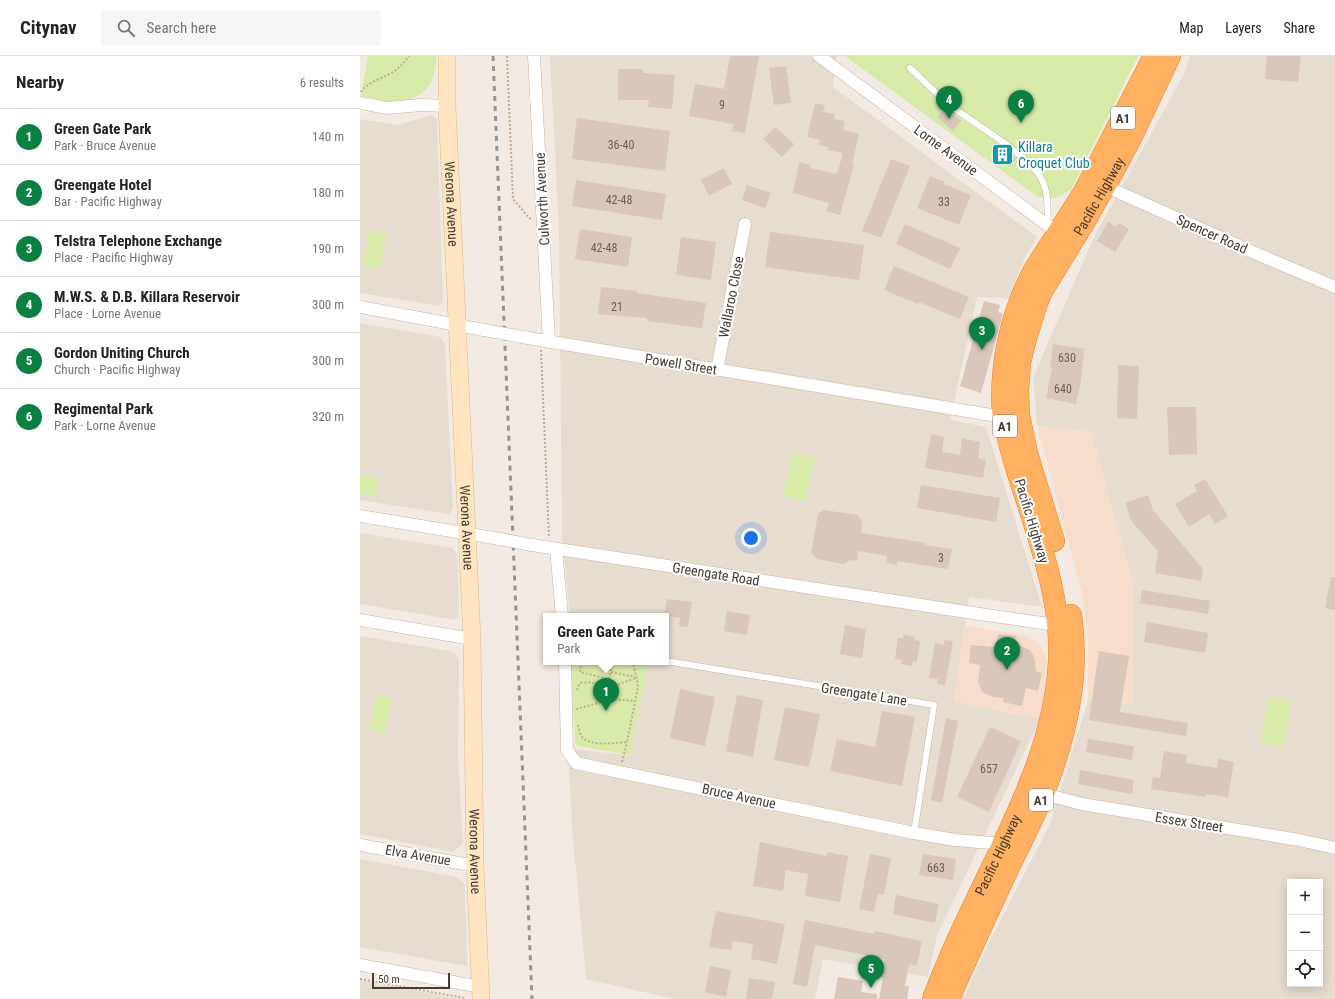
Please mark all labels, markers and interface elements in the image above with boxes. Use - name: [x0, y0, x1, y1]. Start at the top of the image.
- search box: [101, 10, 381, 46]
- text: Citynav: [20, 16, 77, 39]
- icon: search: [115, 17, 137, 39]
- text: Search here: [147, 19, 216, 37]
- text: Map: [1179, 20, 1203, 36]
- text: Layers: [1225, 20, 1262, 36]
- text: Share: [1284, 20, 1315, 36]
- text: Nearby: [16, 72, 64, 92]
- text: 6 results: [300, 75, 344, 90]
- pin: 4: [936, 86, 962, 119]
- pin: 6: [1008, 90, 1034, 123]
- house number: 9: [719, 98, 725, 112]
- road number: A1: [1111, 107, 1135, 129]
- text: Green Gate Park: [54, 120, 152, 138]
- street label: Lorne Avenue: [911, 122, 981, 179]
- text: 1: [26, 129, 32, 144]
- text: 140 m: [312, 129, 344, 144]
- text: Park · Bruce Avenue: [54, 138, 156, 153]
- house number: 36-40: [608, 138, 634, 152]
- place label: Killara Croquet Club: [1018, 139, 1090, 171]
- building icon: Killara Croquet Club: [990, 142, 1016, 168]
- street label: Culworth Avenue: [532, 152, 552, 246]
- street label: Pacific Highway: [1070, 154, 1128, 238]
- street label: Werona Avenue: [442, 161, 462, 247]
- text: Greengate Hotel: [54, 176, 151, 194]
- text: 2: [26, 185, 32, 200]
- text: 180 m: [312, 185, 344, 200]
- house number: 42-48: [606, 193, 632, 207]
- text: Bar · Pacific Highway: [54, 194, 162, 209]
- house number: 33: [938, 195, 950, 209]
- street label: Spencer Road: [1174, 211, 1250, 257]
- text: Telstra Telephone Exchange: [54, 232, 222, 250]
- text: 3: [26, 241, 32, 256]
- text: 190 m: [312, 241, 344, 256]
- house number: 42-48: [591, 241, 617, 255]
- text: Place · Pacific Highway: [54, 250, 173, 265]
- street label: Wallaroo Close: [715, 254, 747, 339]
- text: M.W.S. & D.B. Killara Reservoir: [54, 288, 240, 306]
- text: 4: [26, 297, 32, 312]
- text: 300 m: [312, 297, 344, 312]
- house number: 21: [611, 300, 623, 314]
- text: Place · Lorne Avenue: [54, 306, 161, 321]
- pin: 3: [969, 317, 995, 350]
- text: Gordon Uniting Church: [54, 344, 190, 362]
- street label: Powell Street: [644, 350, 718, 378]
- house number: 630: [1058, 351, 1076, 365]
- text: 5: [26, 353, 32, 368]
- text: 300 m: [312, 353, 344, 368]
- text: Church · Pacific Highway: [54, 362, 181, 377]
- house number: 640: [1054, 382, 1072, 396]
- text: Regimental Park: [54, 400, 153, 418]
- text: 6: [26, 409, 32, 424]
- text: 320 m: [312, 409, 344, 424]
- road number: A1: [993, 415, 1017, 437]
- text: Park · Lorne Avenue: [54, 418, 156, 433]
- street label: Pacific Highway: [1012, 477, 1053, 565]
- street label: Werona Avenue: [457, 485, 477, 571]
- your location: [741, 528, 761, 548]
- house number: 3: [938, 551, 944, 565]
- street label: Greengate Road: [671, 559, 761, 589]
- popup: [543, 613, 669, 665]
- text: Green Gate Park: [557, 623, 655, 641]
- pin: 2: [994, 637, 1020, 670]
- text: Park: [557, 641, 580, 656]
- pin: 1: [593, 678, 619, 711]
- street label: Greengate Lane: [820, 679, 908, 709]
- house number: 657: [980, 762, 998, 776]
- street label: Bruce Avenue: [701, 780, 778, 812]
- road number: A1: [1029, 789, 1053, 811]
- street label: Werona Avenue: [466, 809, 484, 895]
- street label: Essex Street: [1154, 809, 1224, 835]
- street label: Pacific Highway: [972, 812, 1024, 898]
- street label: Elva Avenue: [384, 841, 452, 869]
- house number: 663: [927, 861, 945, 875]
- map controls: [1287, 879, 1323, 987]
- button: +: [1287, 879, 1323, 915]
- button: −: [1287, 915, 1323, 951]
- button: locate: [1287, 951, 1323, 987]
- pin: 5: [858, 955, 884, 988]
- scale bar: [372, 971, 450, 990]
- text: 50 m: [378, 973, 400, 986]

